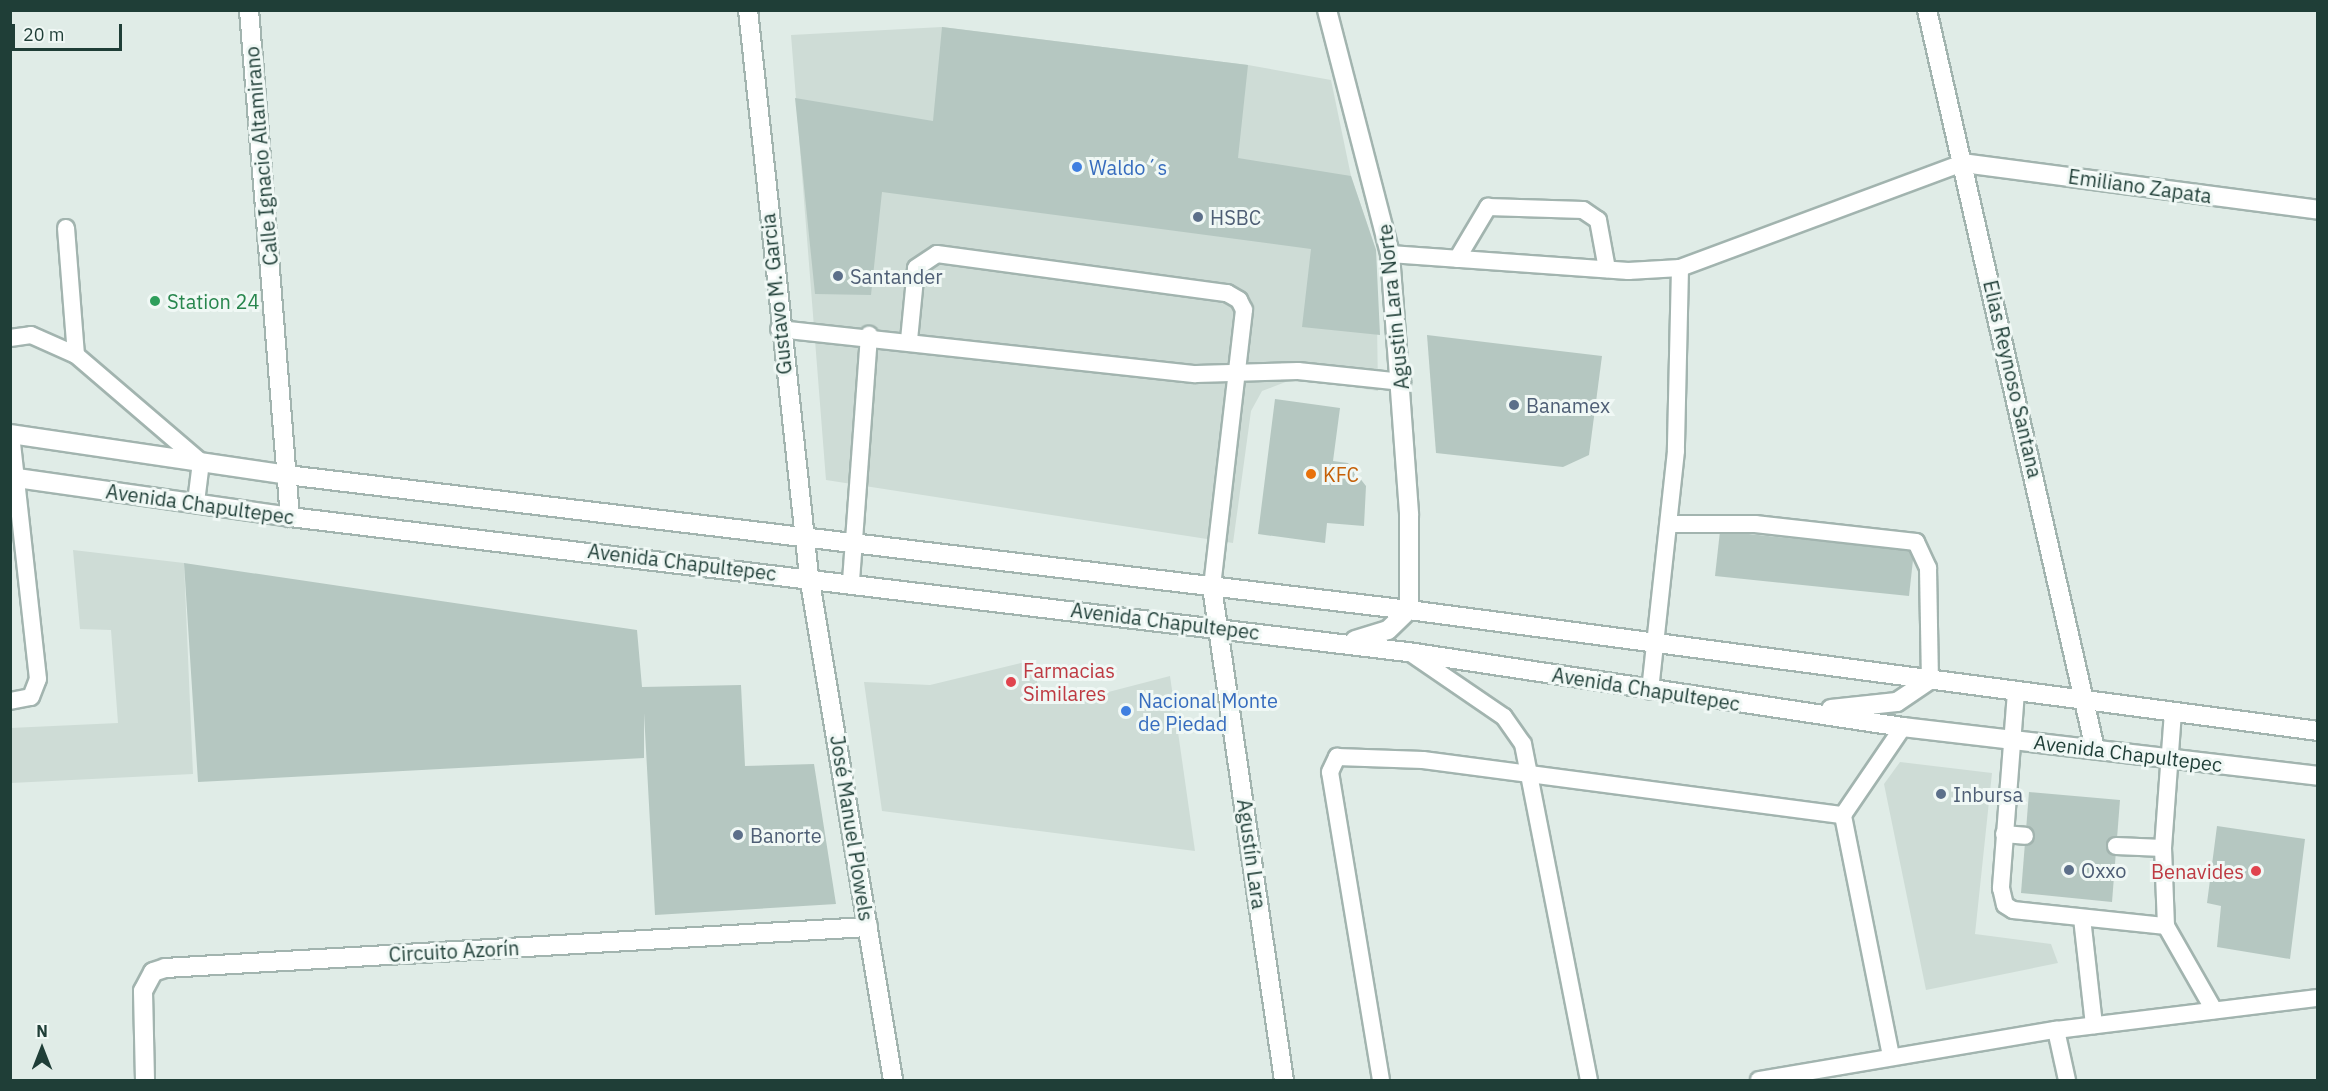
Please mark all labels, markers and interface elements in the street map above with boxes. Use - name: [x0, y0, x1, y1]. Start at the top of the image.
- scale bar: [15, 12, 124, 50]
- text: 20 m: [23, 23, 65, 46]
- street label: Calle Ignacio Altamirano: [239, 45, 283, 267]
- place label: Waldo´s: [1089, 155, 1167, 179]
- marker: Waldo´s: [1070, 160, 1084, 174]
- street label: Emiliano Zapata: [2067, 164, 2213, 208]
- place label: HSBC: [1210, 205, 1261, 229]
- marker: HSBC: [1191, 210, 1205, 224]
- street label: Gustavo M. Garcia: [756, 212, 796, 376]
- street label: Agustin Lara Norte: [1372, 223, 1414, 391]
- place label: Santander: [850, 264, 943, 288]
- marker: Santander: [831, 269, 845, 283]
- street label: Elias Reynoso Santana: [1979, 278, 2047, 480]
- place label: Station 24: [167, 289, 260, 313]
- marker: Station 24: [148, 294, 162, 308]
- place label: Banamex: [1526, 393, 1610, 417]
- marker: Banamex: [1507, 398, 1521, 412]
- place label: KFC: [1323, 462, 1359, 486]
- marker: KFC: [1304, 467, 1318, 481]
- street label: Avenida Chapultepec: [104, 479, 296, 529]
- street label: Avenida Chapultepec: [586, 539, 778, 585]
- street label: Avenida Chapultepec: [1069, 598, 1261, 644]
- place label: Farmacias Similares: [1023, 658, 1115, 705]
- street label: Avenida Chapultepec: [1550, 662, 1742, 716]
- marker: Farmacias Similares: [1004, 675, 1018, 689]
- place label: Nacional Monte de Piedad: [1138, 688, 1278, 735]
- marker: Nacional Monte de Piedad: [1119, 704, 1133, 718]
- street label: Avenida Chapultepec: [2032, 730, 2224, 776]
- street label: José Manuel Plowels: [825, 733, 879, 923]
- place label: Inbursa: [1953, 782, 2023, 806]
- marker: Inbursa: [1934, 787, 1948, 801]
- street label: Agustín Lara: [1232, 797, 1272, 911]
- place label: Banorte: [750, 823, 822, 847]
- marker: Banorte: [731, 828, 745, 842]
- place label: Oxxo: [2081, 858, 2126, 882]
- place label: Benavides: [2151, 859, 2244, 883]
- marker: Oxxo: [2062, 863, 2076, 877]
- marker: Benavides: [2249, 864, 2263, 878]
- street label: Circuito Azorín: [388, 936, 520, 966]
- north arrow: [12, 1019, 72, 1079]
- text: N: [36, 1021, 48, 1041]

